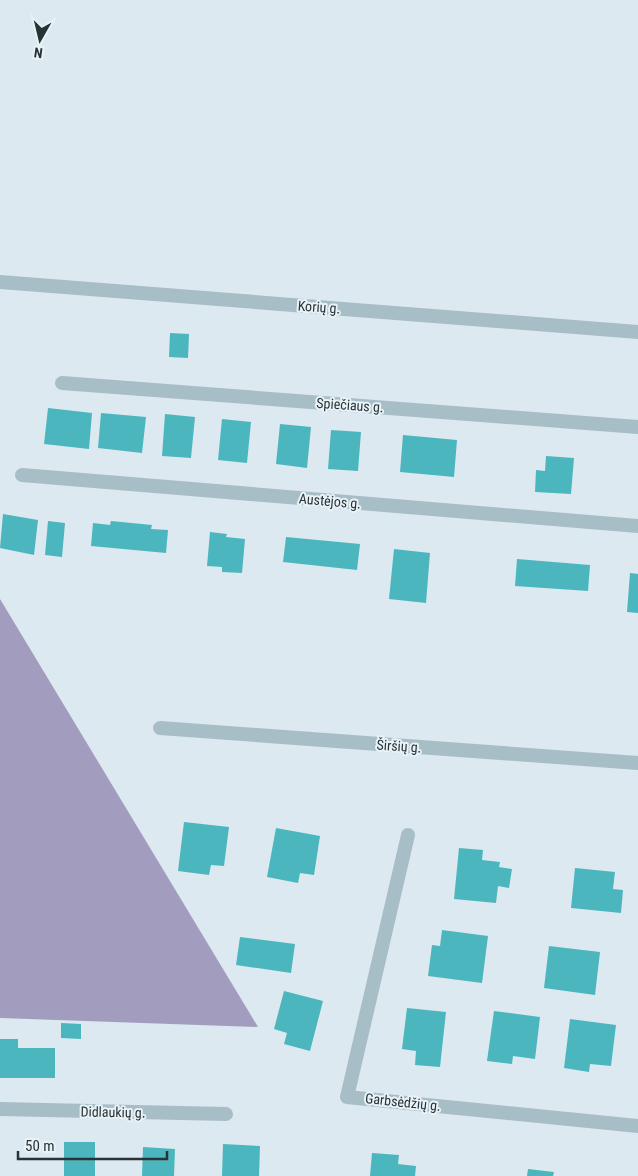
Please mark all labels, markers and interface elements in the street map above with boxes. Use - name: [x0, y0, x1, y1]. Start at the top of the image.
- north arrow: [15, 15, 65, 65]
- text: N: [33, 44, 44, 61]
- street label: Korių g.: [297, 298, 341, 316]
- street label: Spiečiaus g.: [316, 395, 384, 415]
- street label: Austėjos g.: [298, 490, 362, 512]
- street label: Širšių g.: [376, 735, 422, 756]
- street label: Garbsėdžių g.: [364, 1090, 442, 1114]
- street label: Didlaukių g.: [80, 1103, 146, 1121]
- scale bar: [18, 1128, 166, 1160]
- text: 50 m: [25, 1137, 55, 1155]

